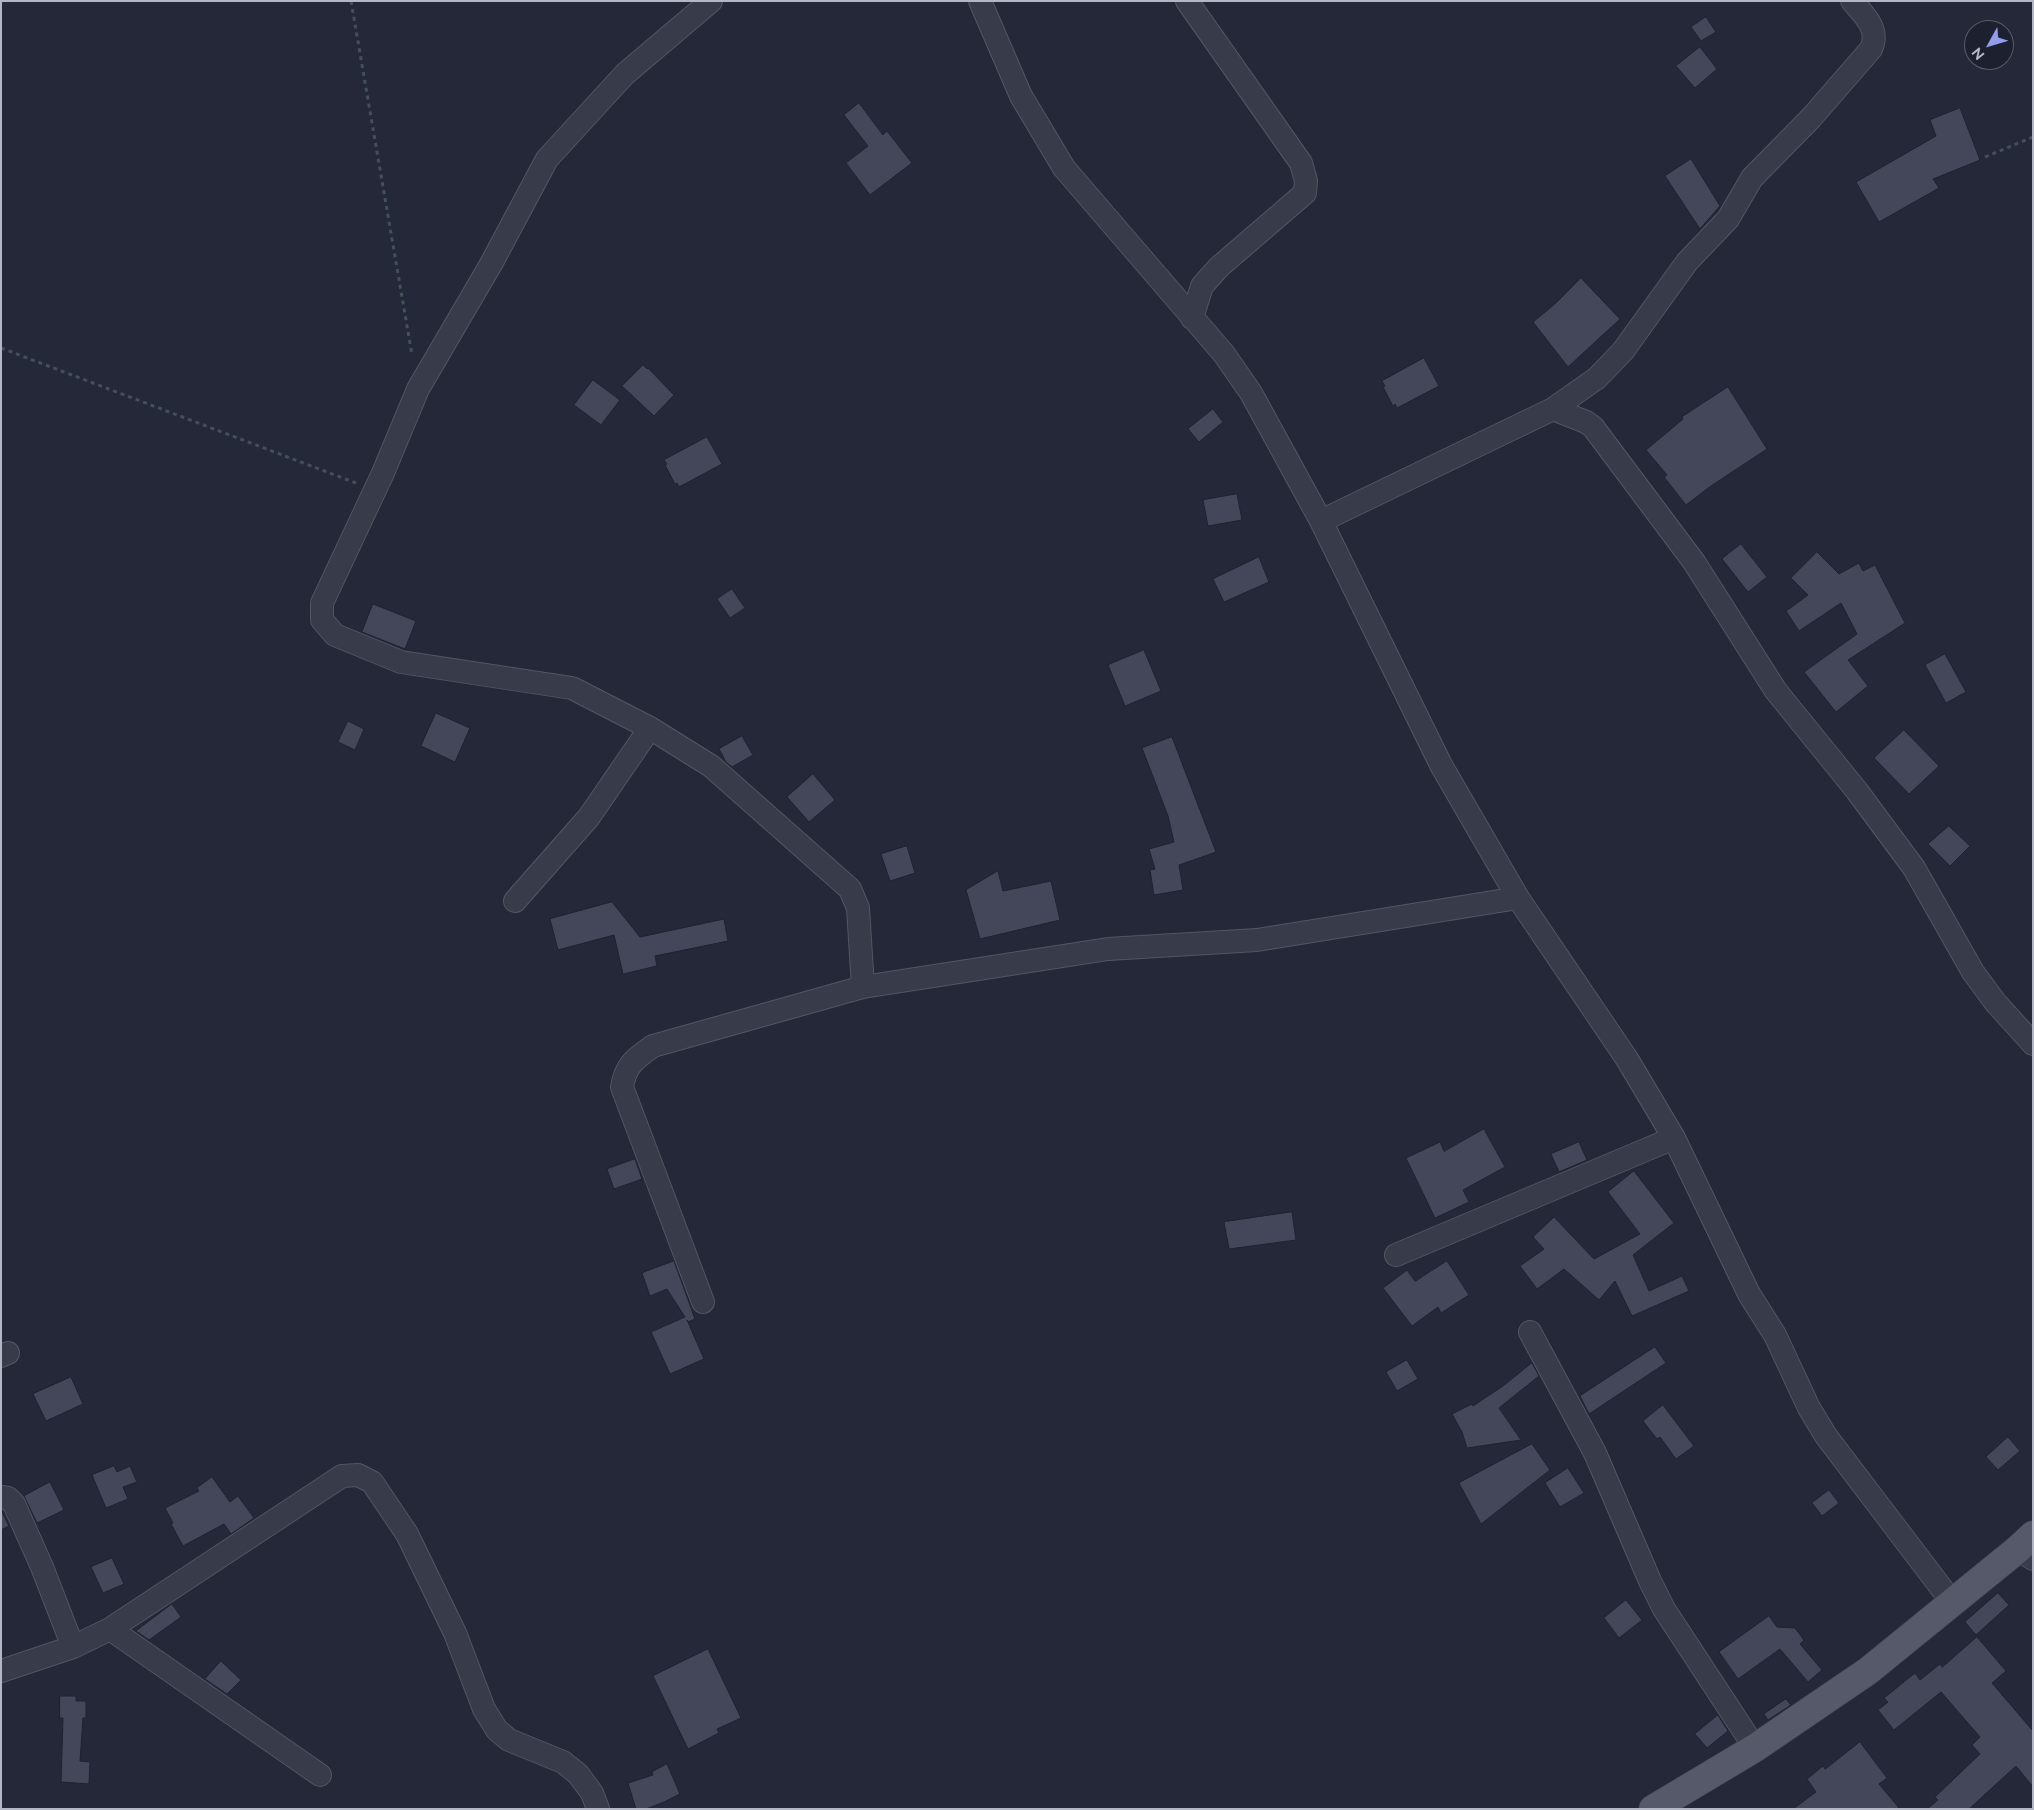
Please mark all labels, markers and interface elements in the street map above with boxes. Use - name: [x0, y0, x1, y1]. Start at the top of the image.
- north arrow: [1964, 20, 2014, 70]
- text: N: [1969, 45, 1988, 63]

